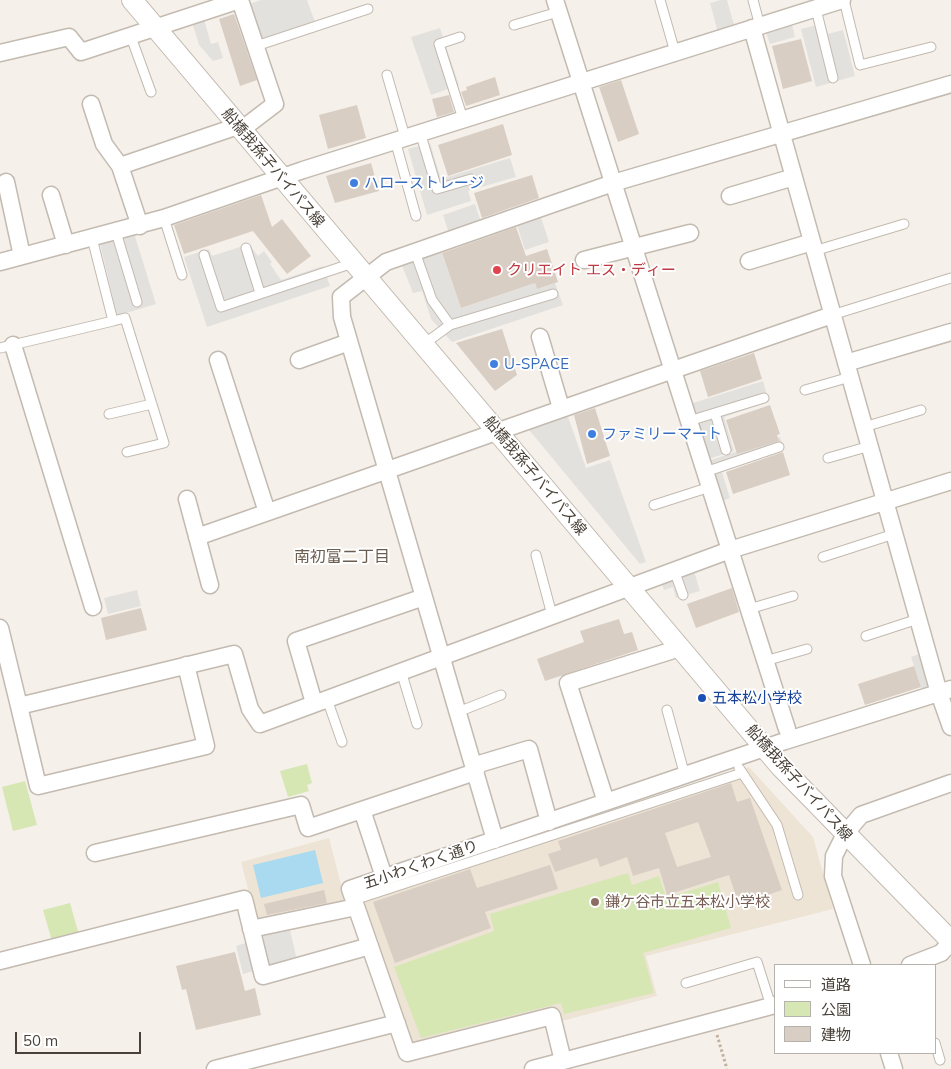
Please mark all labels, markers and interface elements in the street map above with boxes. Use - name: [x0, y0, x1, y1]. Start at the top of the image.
- street label: 船橋我孫子バイパス線: [218, 105, 328, 231]
- place label: ハローストレージ: [364, 174, 484, 192]
- marker: ハローストレージ: [348, 177, 360, 189]
- place label: クリエイト エス・ディー: [507, 261, 676, 279]
- marker: クリエイト エス・ディー: [491, 264, 503, 276]
- place label: U-SPACE: [504, 355, 569, 373]
- marker: U-SPACE: [488, 358, 500, 370]
- street label: 船橋我孫子バイパス線: [480, 413, 590, 539]
- place label: ファミリーマート: [602, 425, 722, 443]
- marker: ファミリーマート: [586, 428, 598, 440]
- district label: 南初富二丁目: [294, 547, 390, 567]
- place label: 五本松小学校: [712, 689, 802, 707]
- marker: 五本松小学校: [696, 692, 708, 704]
- street label: 船橋我孫子バイパス線: [742, 721, 856, 845]
- street label: 五小わくわく通り: [361, 837, 481, 893]
- place label: 鎌ケ谷市立五本松小学校: [605, 893, 770, 911]
- marker: 鎌ケ谷市立五本松小学校: [589, 896, 601, 908]
- legend: [774, 964, 936, 1054]
- text: 道路: [821, 975, 851, 994]
- text: 公園: [821, 1000, 851, 1019]
- scale bar: [18, 1022, 144, 1054]
- text: 建物: [821, 1025, 851, 1044]
- text: 50 m: [23, 1031, 58, 1050]

